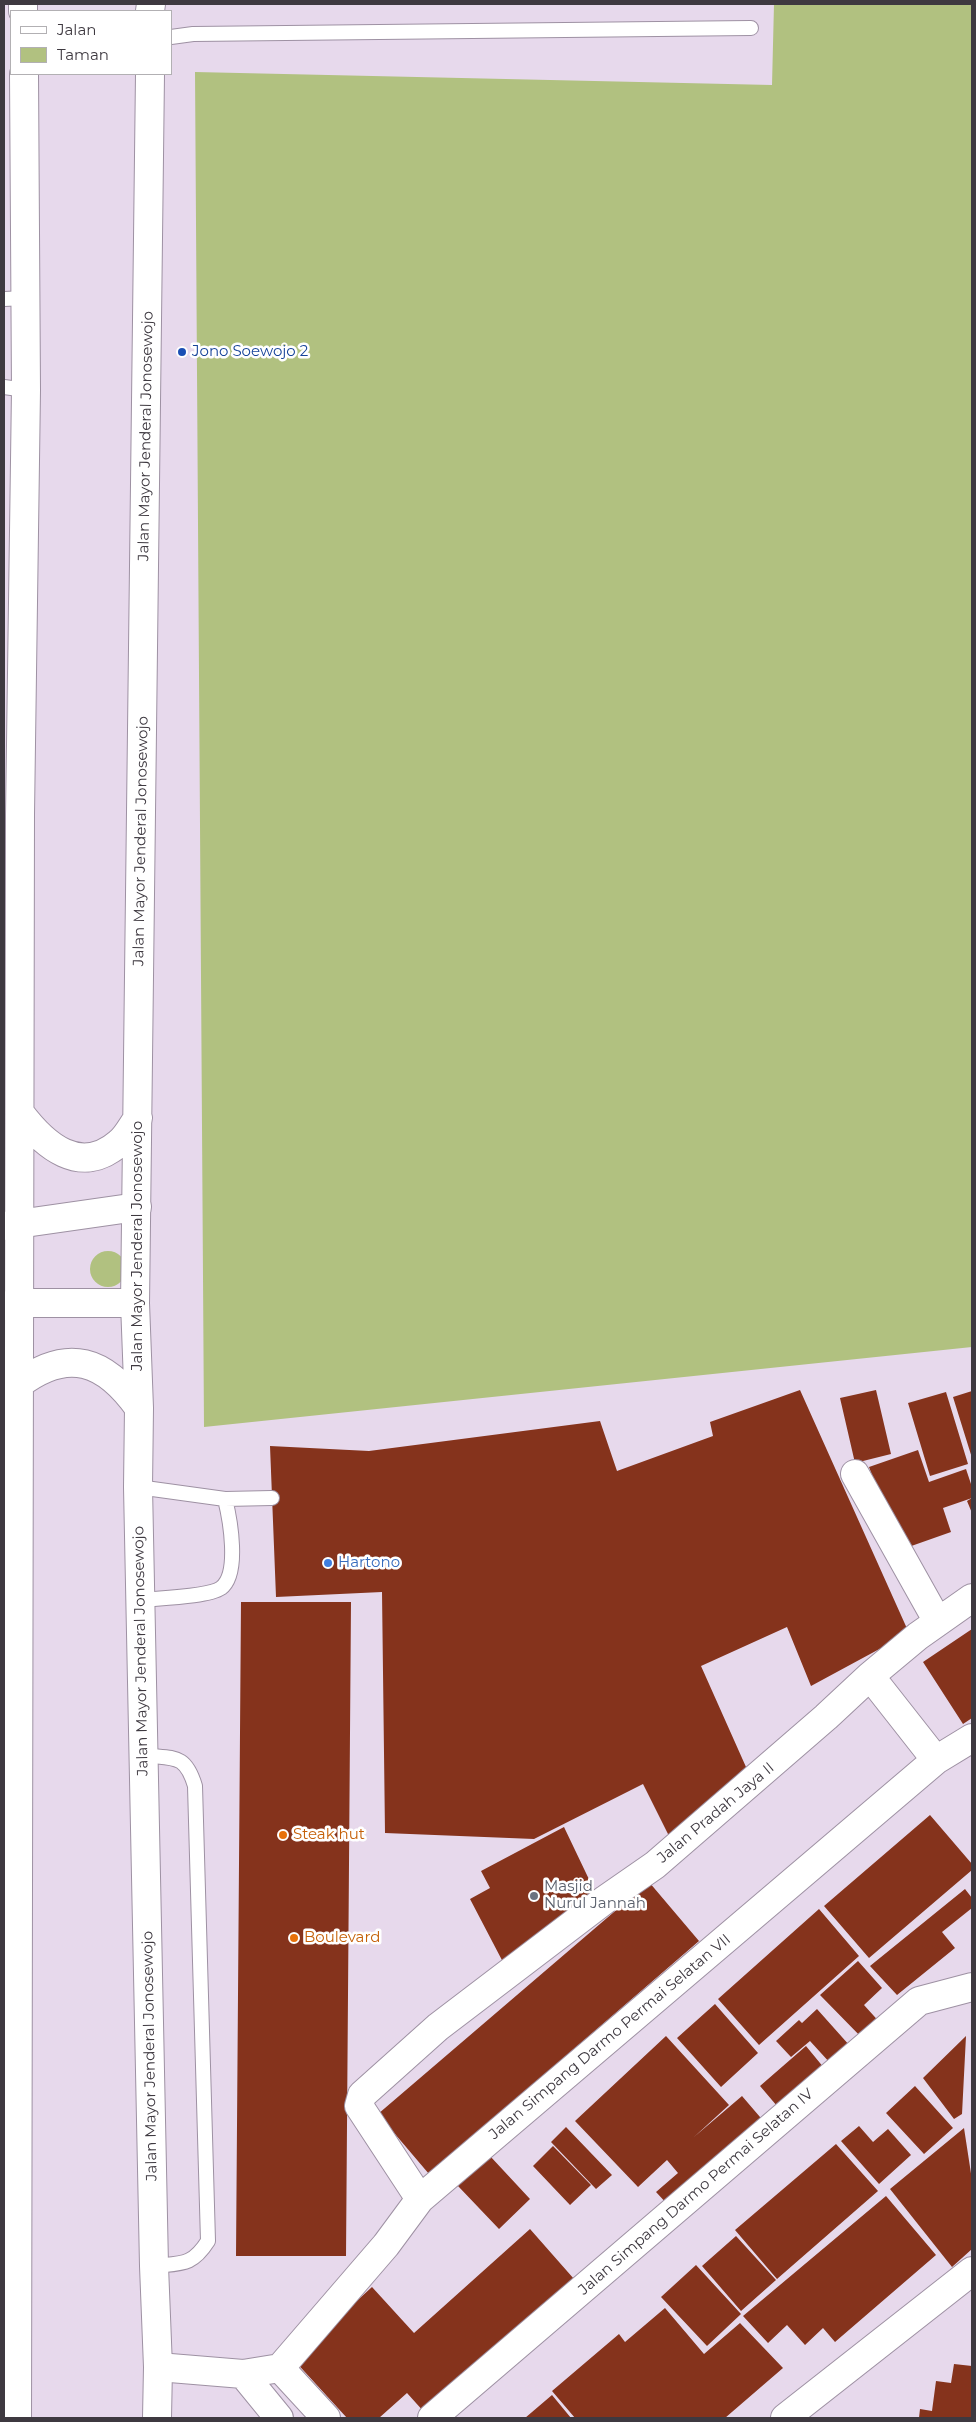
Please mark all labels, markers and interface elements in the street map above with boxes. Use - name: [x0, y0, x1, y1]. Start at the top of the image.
- legend: [10, 10, 172, 75]
- text: Jalan: [57, 20, 96, 39]
- text: Taman: [57, 45, 109, 64]
- street label: Jalan Mayor Jenderal Jonosewojo: [135, 311, 157, 561]
- place label: Jono Soewojo 2: [192, 343, 308, 361]
- marker: Jono Soewojo 2: [176, 346, 188, 358]
- street label: Jalan Mayor Jenderal Jonosewojo: [130, 716, 152, 966]
- street label: Jalan Mayor Jenderal Jonosewojo: [129, 1121, 147, 1371]
- street label: Jalan Mayor Jenderal Jonosewojo: [130, 1526, 152, 1776]
- place label: Hartono: [338, 1554, 400, 1572]
- marker: Hartono: [322, 1557, 334, 1569]
- street label: Jalan Pradah Jaya II: [654, 1759, 778, 1867]
- place label: Steak hut: [293, 1826, 365, 1844]
- marker: Steak hut: [277, 1829, 289, 1841]
- place label: Masjid Nurul Jannah: [544, 1878, 646, 1913]
- marker: Masjid Nurul Jannah: [528, 1890, 540, 1902]
- place label: Boulevard: [304, 1929, 380, 1947]
- street label: Jalan Mayor Jenderal Jonosewojo: [139, 1931, 161, 2181]
- street label: Jalan Simpang Darmo Permai Selatan VII: [486, 1931, 734, 2143]
- marker: Boulevard: [288, 1932, 300, 1944]
- street label: Jalan Simpang Darmo Permai Selatan IV: [575, 2085, 817, 2299]

